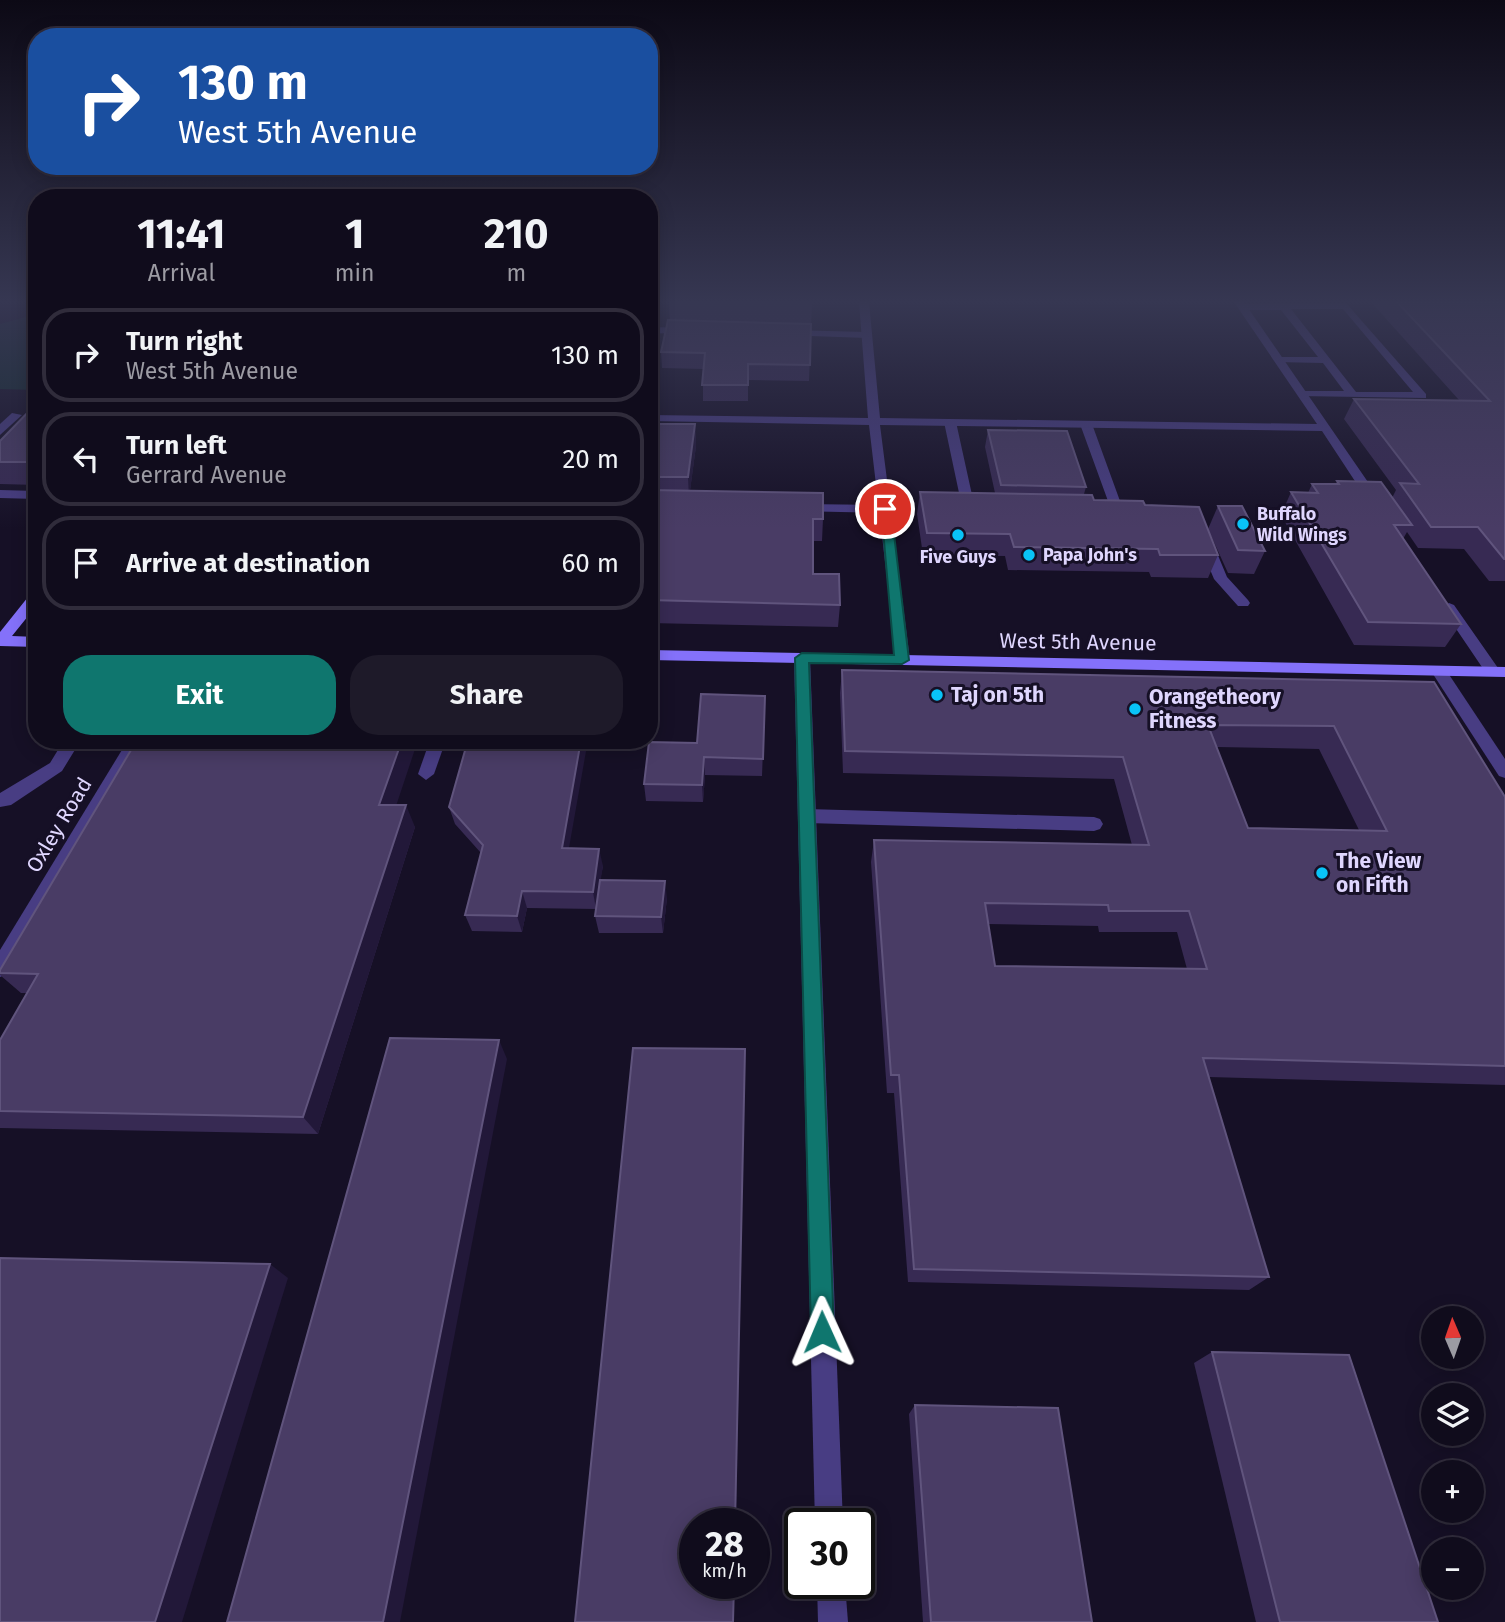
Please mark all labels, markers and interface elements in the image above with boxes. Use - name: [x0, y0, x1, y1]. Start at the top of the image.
- text: 130 m: [178, 53, 308, 112]
- icon: right: [63, 56, 154, 147]
- text: West 5th Avenue: [178, 113, 417, 151]
- text: 11:41: [137, 209, 226, 259]
- text: 1: [345, 209, 364, 259]
- text: 210: [484, 209, 549, 259]
- text: Arrival: [148, 259, 215, 287]
- text: min: [335, 259, 375, 287]
- text: m: [506, 259, 526, 287]
- text: Turn right: [126, 326, 243, 357]
- icon: right: [67, 336, 105, 374]
- text: 130 m: [551, 340, 619, 371]
- text: West 5th Avenue: [126, 357, 298, 385]
- text: Turn left: [126, 430, 227, 461]
- icon: left: [67, 440, 105, 478]
- text: 20 m: [562, 444, 619, 475]
- text: Gerrard Avenue: [126, 461, 287, 489]
- pin: [855, 479, 915, 539]
- icon: arrive: [866, 490, 904, 528]
- place label: Buffalo Wild Wings: [1257, 503, 1347, 546]
- marker: Buffalo Wild Wings: [1235, 516, 1251, 532]
- marker: Five Guys: [950, 527, 966, 543]
- icon: arrive: [67, 544, 105, 582]
- place label: Papa John's: [1043, 544, 1137, 566]
- place label: Five Guys: [920, 546, 996, 568]
- marker: Papa John's: [1021, 547, 1037, 563]
- text: Arrive at destination: [126, 548, 370, 579]
- text: 60 m: [561, 548, 619, 579]
- street label: West 5th Avenue: [999, 628, 1157, 656]
- button: Exit: [63, 655, 336, 735]
- button: Share: [350, 655, 623, 735]
- place label: Taj on 5th: [951, 682, 1044, 708]
- place label: Orangetheory Fitness: [1149, 684, 1281, 734]
- marker: Taj on 5th: [929, 687, 945, 703]
- marker: Orangetheory Fitness: [1127, 701, 1143, 717]
- street label: Oxley Road: [20, 773, 98, 877]
- place label: The View on Fifth: [1336, 848, 1422, 898]
- marker: The View on Fifth: [1314, 865, 1330, 881]
- position arrow: [785, 1295, 859, 1369]
- north arrow: [1421, 1306, 1484, 1368]
- map controls: [1421, 1306, 1484, 1600]
- button: layers: [1421, 1383, 1484, 1446]
- button: +: [1421, 1460, 1484, 1523]
- speed limit sign: 30: [784, 1508, 875, 1599]
- text: 28: [705, 1523, 744, 1565]
- button: −: [1421, 1537, 1484, 1600]
- text: km/h: [702, 1560, 747, 1582]

